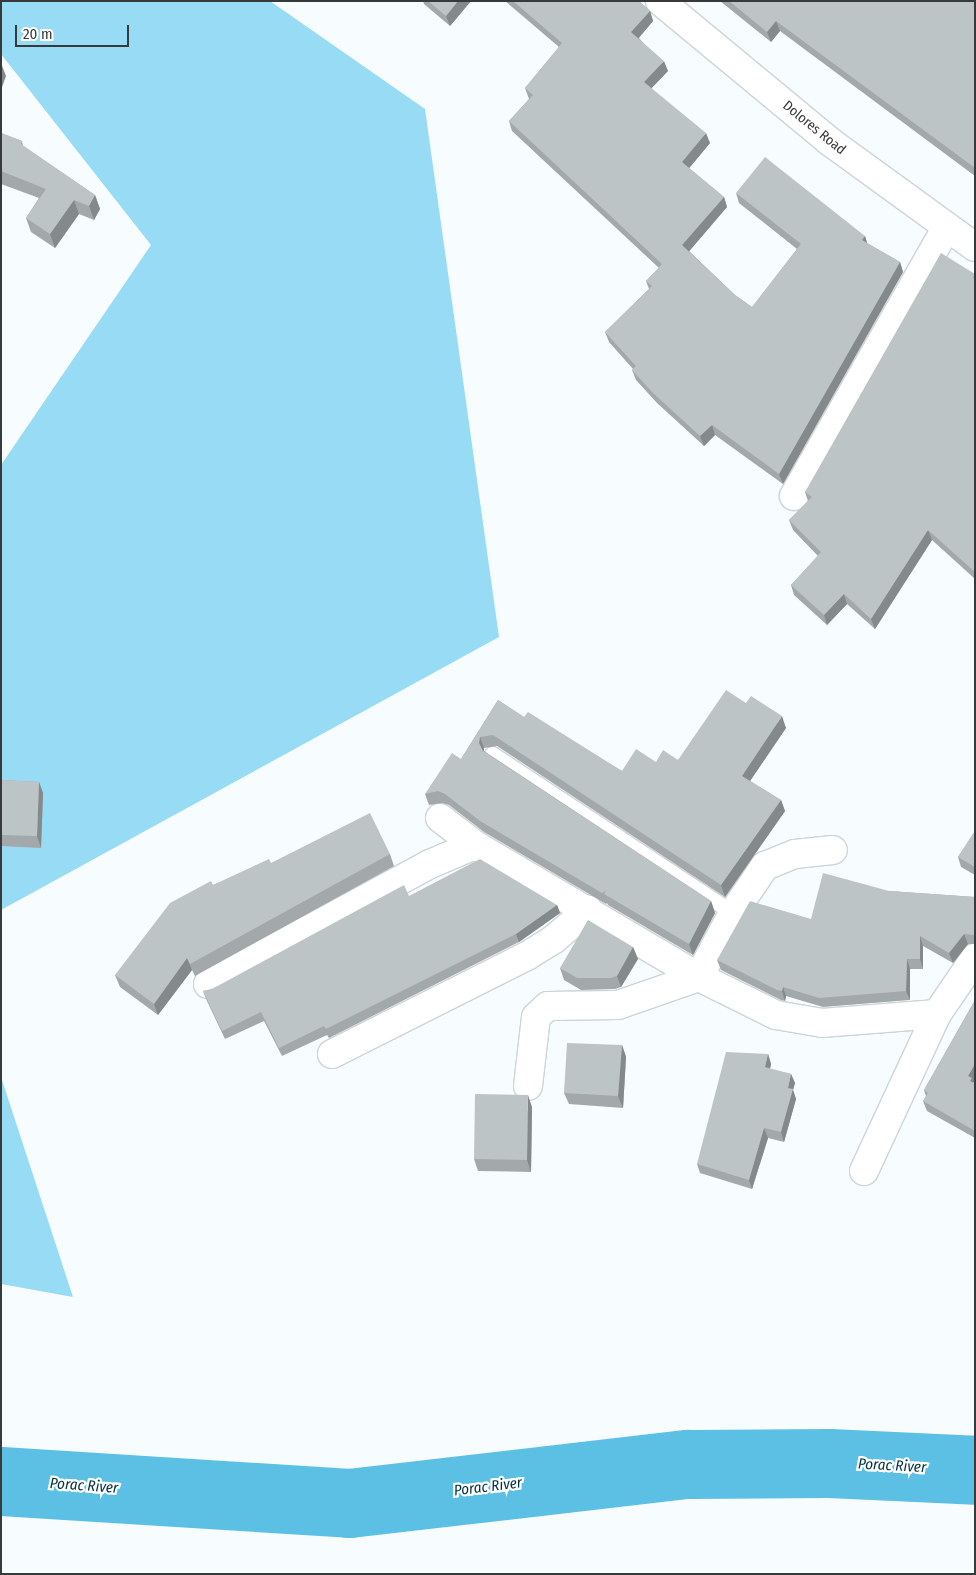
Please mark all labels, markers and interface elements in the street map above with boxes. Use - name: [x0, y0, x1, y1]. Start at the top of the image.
- scale bar: [18, 15, 131, 47]
- text: 20 m: [23, 25, 53, 43]
- street label: Dolores Road: [779, 97, 849, 159]
- water label: Porac River: [857, 1455, 927, 1477]
- water label: Porac River: [453, 1474, 523, 1500]
- water label: Porac River: [49, 1475, 119, 1497]

